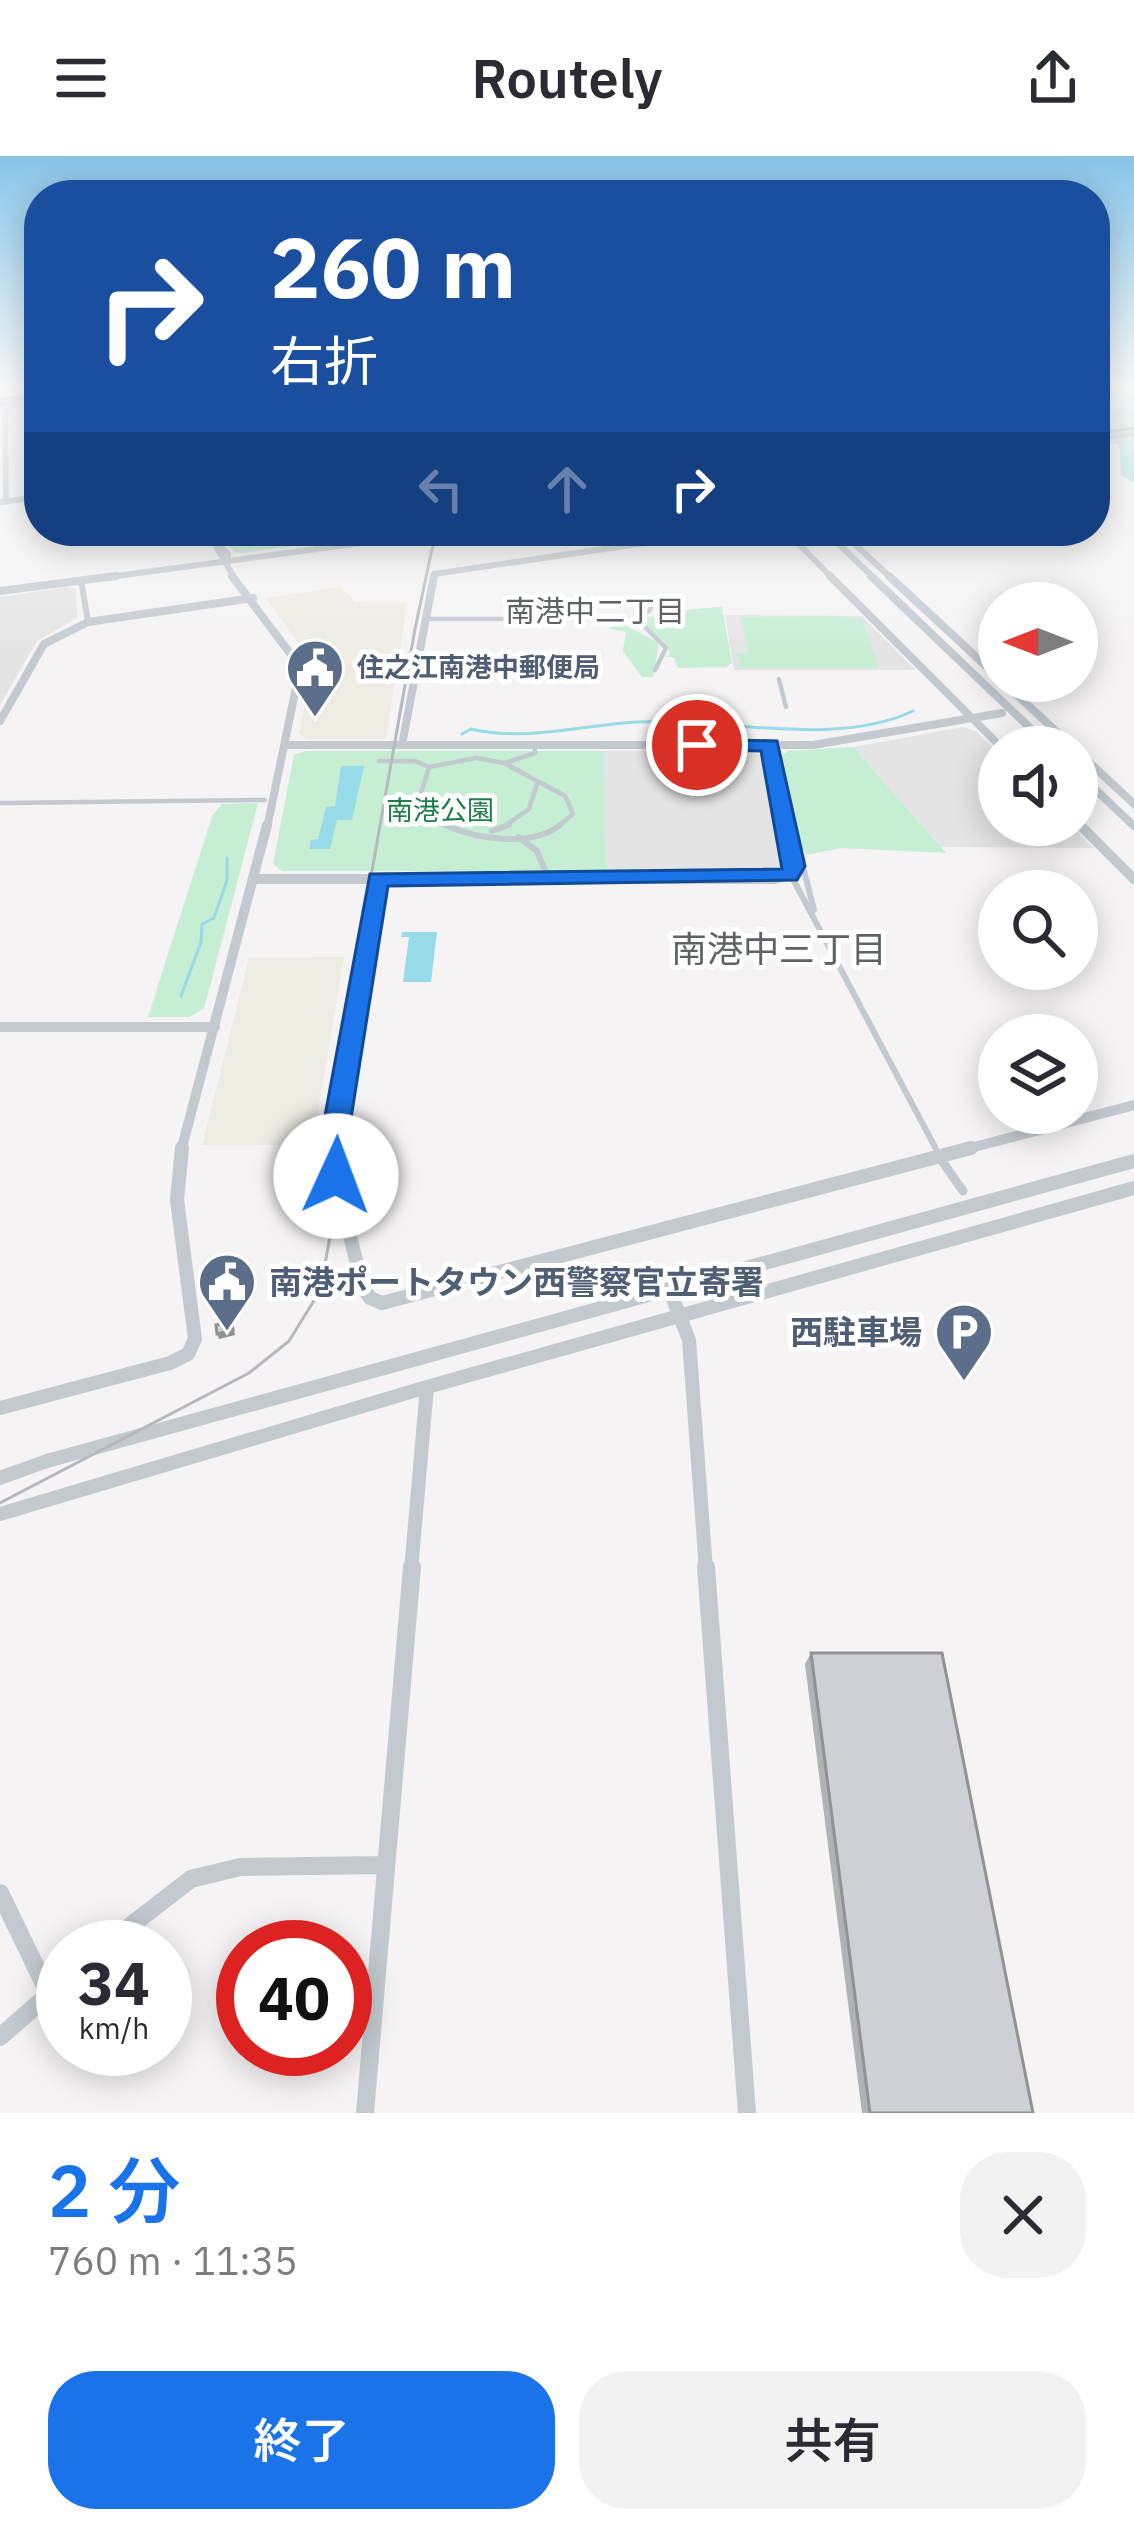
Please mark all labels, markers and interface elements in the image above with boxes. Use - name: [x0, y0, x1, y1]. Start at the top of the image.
- text: Routely: [471, 43, 663, 113]
- icon: menu: [48, 45, 114, 111]
- icon: share: [1020, 45, 1086, 111]
- text: 260 m: [270, 212, 516, 321]
- icon: right: [72, 228, 228, 384]
- text: 右折: [270, 326, 378, 396]
- icon: left: [408, 456, 474, 522]
- icon: ahead: [534, 456, 600, 522]
- icon: right: [660, 456, 726, 522]
- north arrow: [978, 582, 1098, 702]
- map controls: [978, 582, 1098, 1134]
- district label: 南港中二丁目: [505, 591, 685, 630]
- public building icon: 住之江南港中郵便局: [284, 637, 346, 719]
- place label: 住之江南港中郵便局: [357, 649, 600, 684]
- pin: [646, 694, 748, 796]
- icon: arrive: [664, 712, 730, 778]
- button: sound: [978, 726, 1098, 846]
- park label: 南港公園: [386, 792, 494, 827]
- button: search: [978, 870, 1098, 990]
- district label: 南港中三丁目: [671, 925, 887, 972]
- button: layers: [978, 1014, 1098, 1134]
- position arrow: [273, 1113, 399, 1239]
- public building icon: 南港ポートタウン西警察官立寄署: [196, 1251, 258, 1333]
- place label: 南港ポートタウン西警察官立寄署: [269, 1260, 764, 1303]
- parking icon: 西駐車場: [933, 1301, 995, 1383]
- place label: 西駐車場: [790, 1310, 922, 1353]
- speed limit sign: 40: [216, 1920, 372, 2076]
- text: 34: [78, 1943, 150, 2022]
- text: km/h: [79, 2008, 149, 2047]
- text: 2 分: [48, 2143, 180, 2237]
- button: close: [960, 2152, 1086, 2278]
- text: 760 m · 11:35: [48, 2235, 298, 2286]
- button: 終了: [48, 2371, 555, 2509]
- button: 共有: [579, 2371, 1086, 2509]

